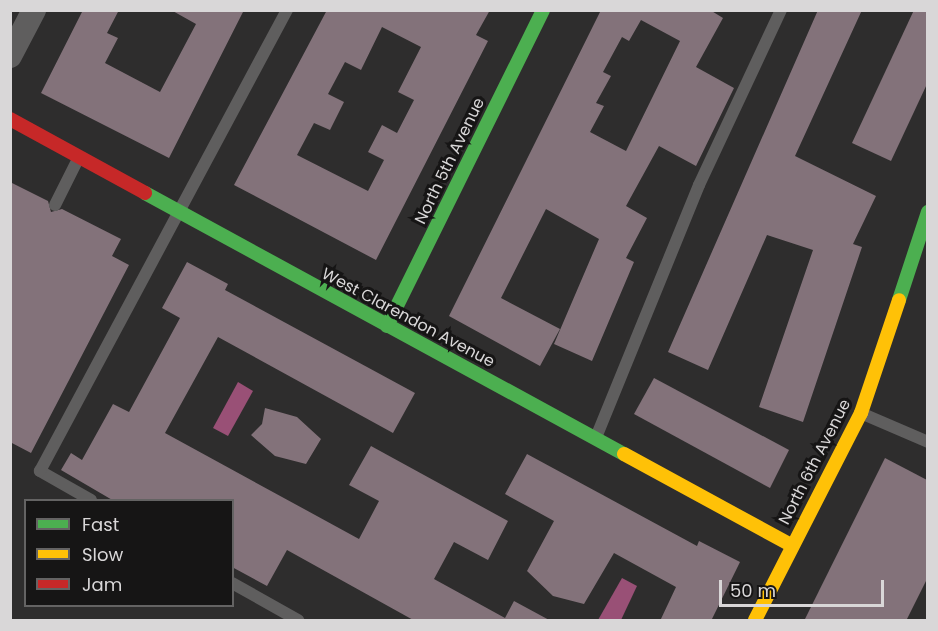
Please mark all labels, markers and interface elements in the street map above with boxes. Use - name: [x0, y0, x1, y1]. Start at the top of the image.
- street label: North 5th Avenue: [411, 95, 489, 227]
- street label: West Clarendon Avenue: [318, 264, 498, 372]
- street label: North 6th Avenue: [775, 396, 855, 528]
- legend: [24, 499, 234, 607]
- text: Fast: [82, 512, 119, 537]
- text: Slow: [82, 542, 123, 567]
- scale bar: [722, 568, 887, 606]
- text: Jam: [82, 572, 122, 597]
- text: 50 m: [730, 578, 776, 603]

